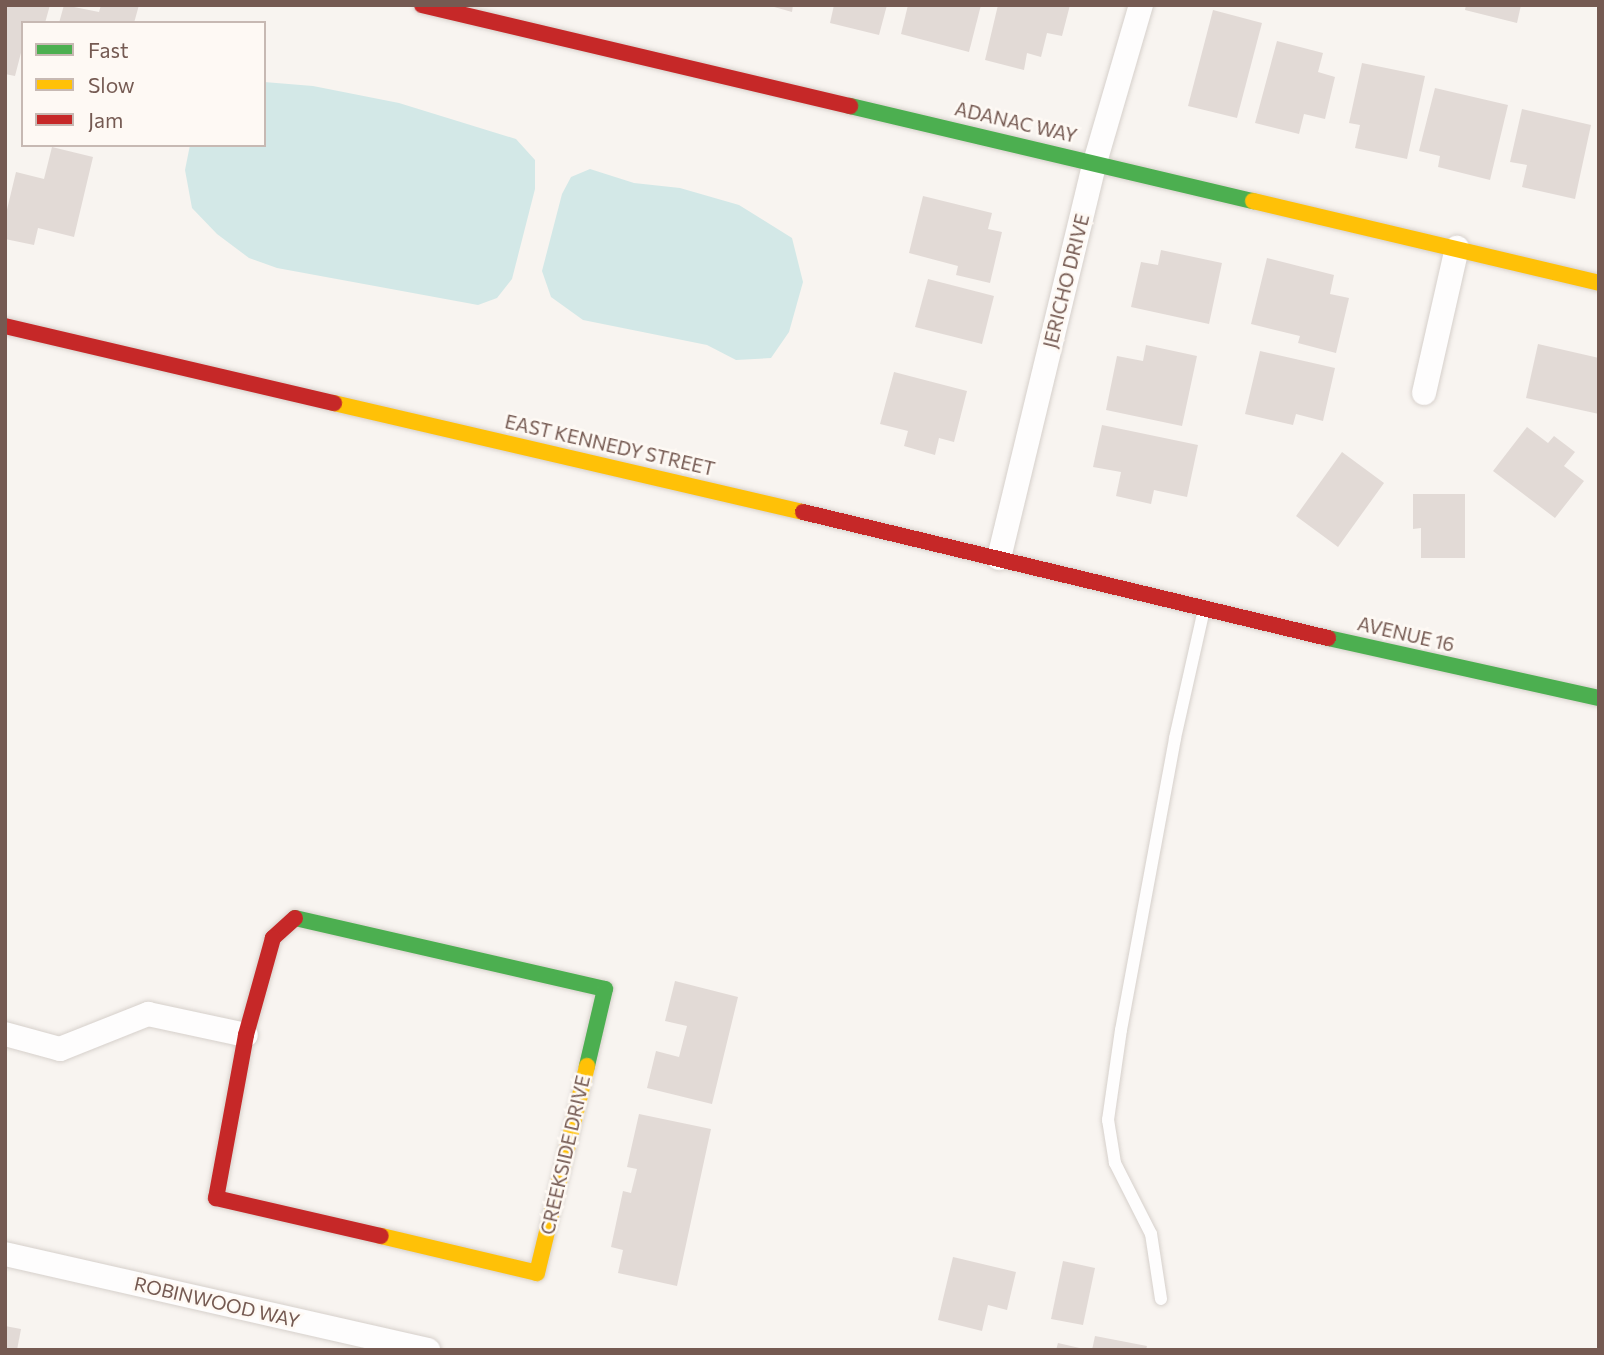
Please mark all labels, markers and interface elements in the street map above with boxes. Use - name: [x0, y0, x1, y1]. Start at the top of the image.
- legend: [21, 21, 266, 147]
- text: Fast: [88, 37, 129, 62]
- text: Slow: [88, 72, 135, 97]
- street label: ADANAC WAY: [953, 97, 1079, 147]
- text: Jam: [88, 107, 123, 132]
- street label: JERICHO DRIVE: [1038, 211, 1094, 351]
- street label: EAST KENNEDY STREET: [503, 410, 717, 480]
- street label: AVENUE 16: [1355, 612, 1457, 656]
- street label: CREEKSIDE DRIVE: [536, 1073, 594, 1237]
- street label: ROBINWOOD WAY: [132, 1272, 302, 1332]

